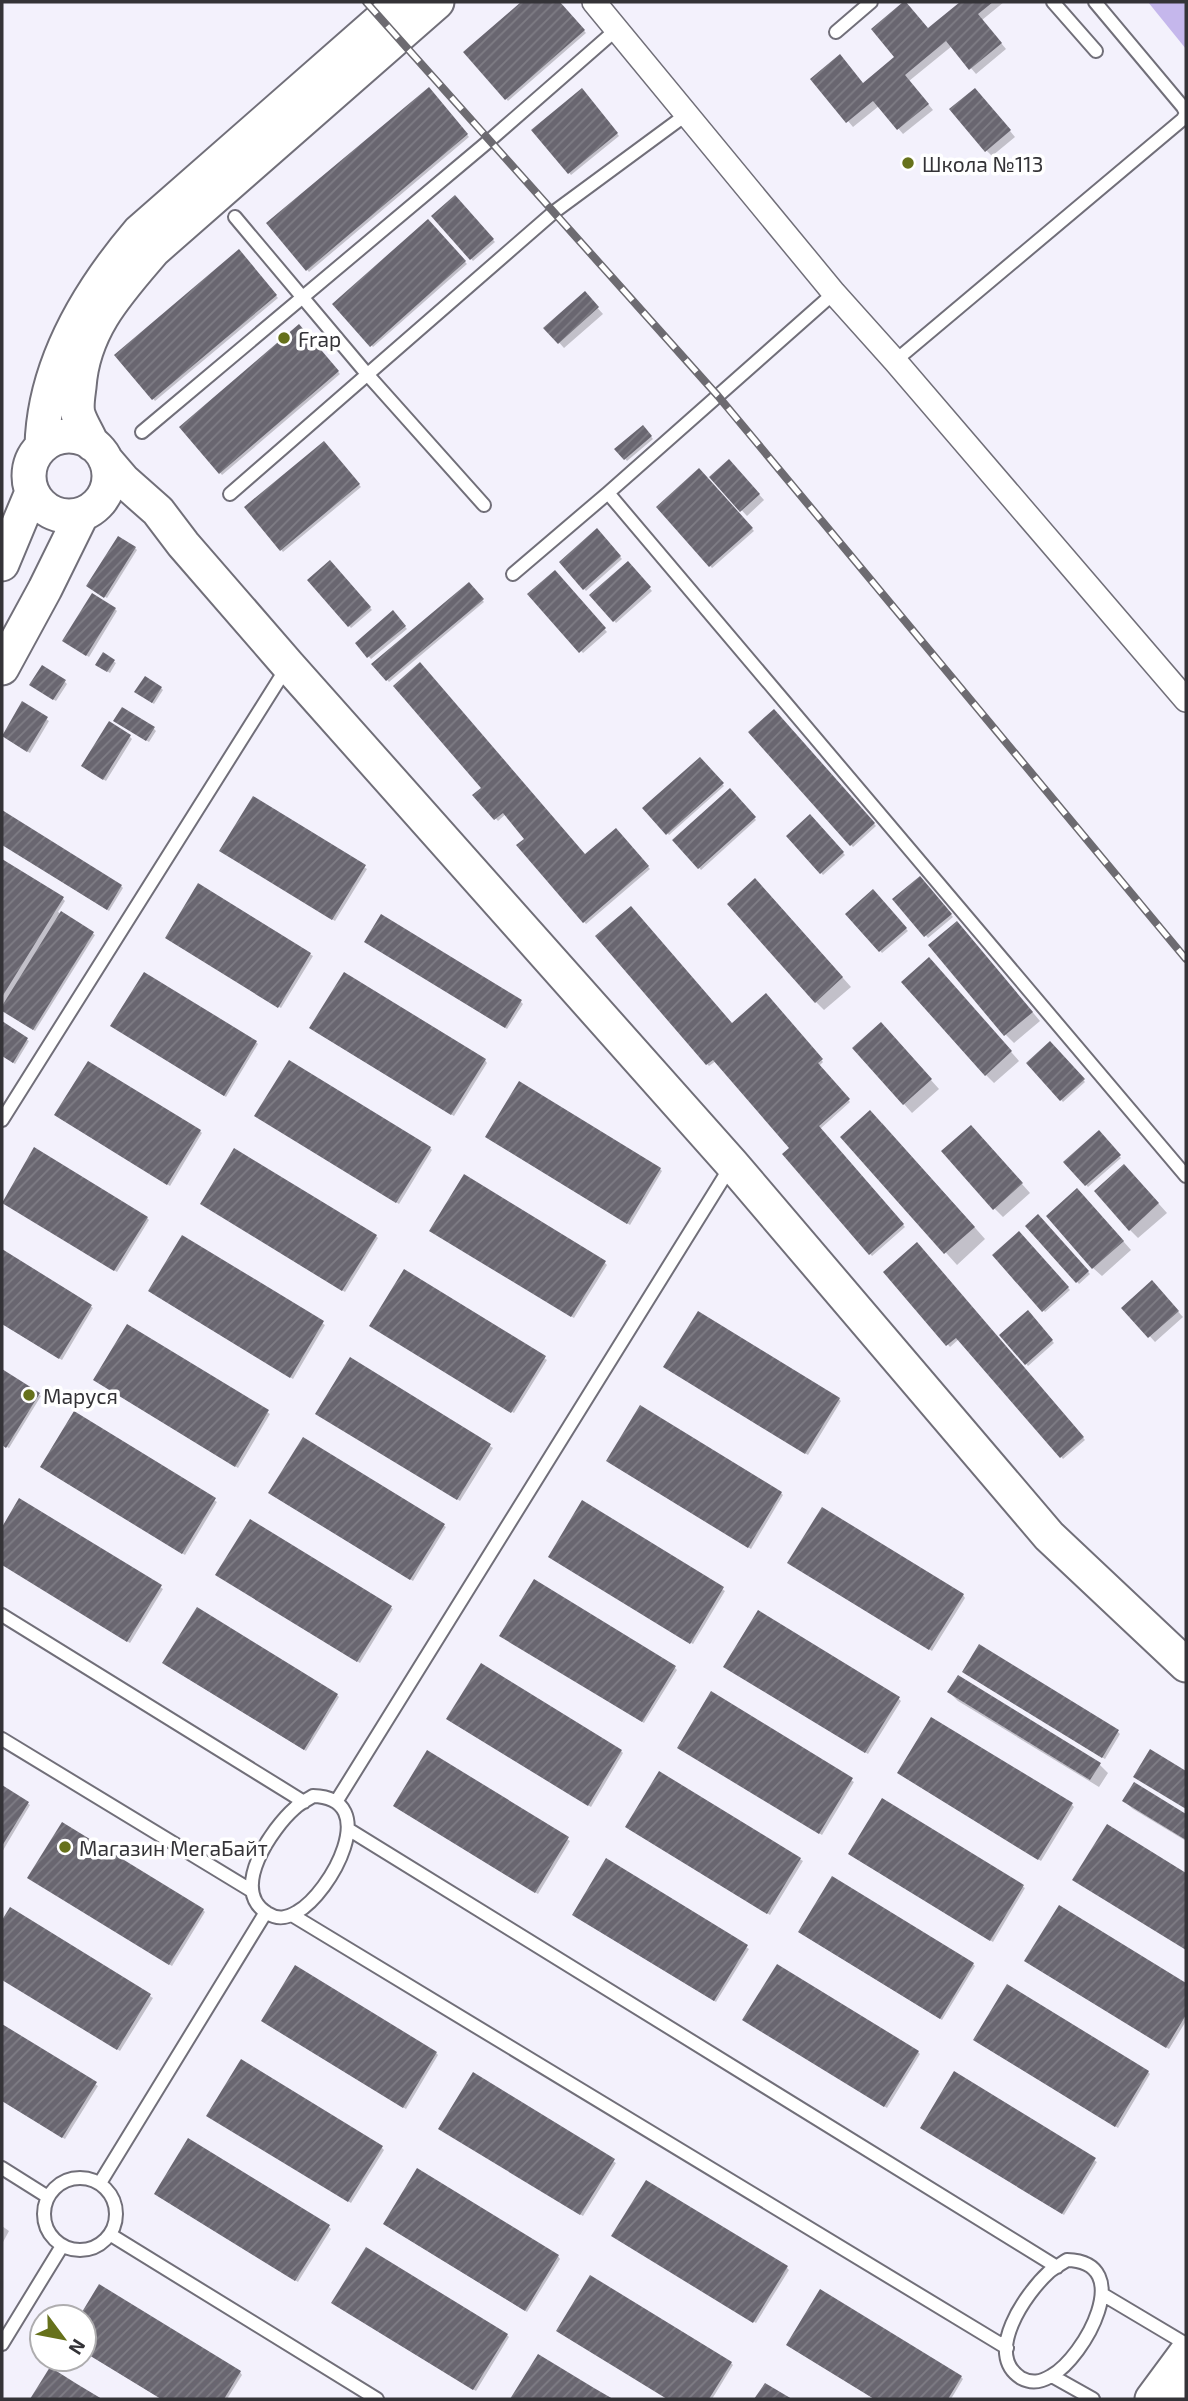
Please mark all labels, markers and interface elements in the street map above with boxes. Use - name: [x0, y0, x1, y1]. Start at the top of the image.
- place label: Школа №113: [922, 151, 1043, 176]
- marker: Школа №113: [900, 155, 916, 171]
- place label: Frap: [298, 326, 341, 351]
- marker: Frap: [276, 330, 292, 346]
- place label: Маруся: [43, 1383, 118, 1409]
- marker: Маруся: [21, 1387, 37, 1403]
- place label: Магазин МегаБайт: [79, 1835, 268, 1860]
- marker: Магазин МегаБайт: [57, 1839, 73, 1855]
- north arrow: [28, 2303, 98, 2373]
- text: N: [64, 2335, 91, 2359]

